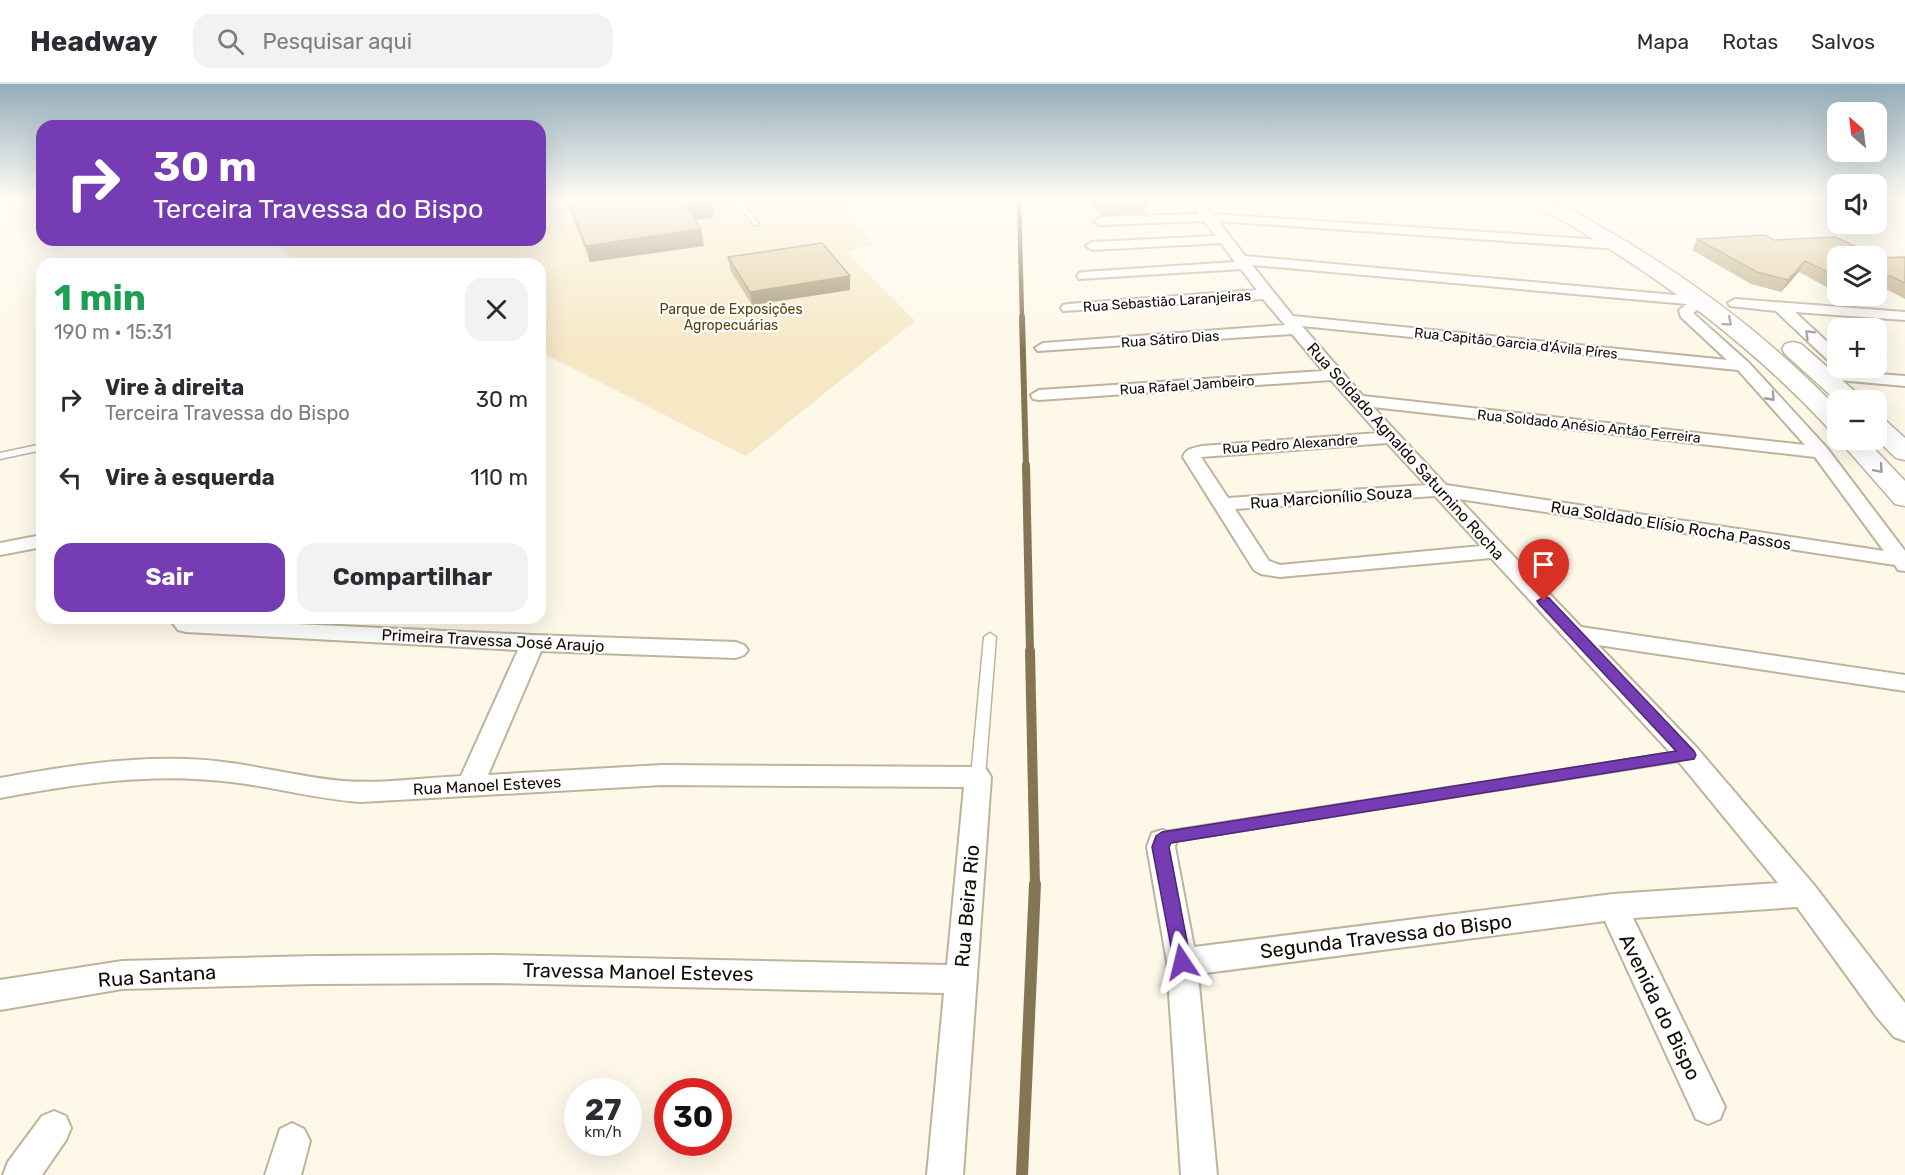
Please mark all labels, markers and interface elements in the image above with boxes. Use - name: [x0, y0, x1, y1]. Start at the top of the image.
- search box: [193, 14, 613, 68]
- text: Headway: [30, 25, 157, 58]
- icon: search: [214, 25, 247, 58]
- text: Pesquisar aqui: [262, 28, 412, 55]
- text: Mapa: [1637, 29, 1689, 54]
- text: Rotas: [1722, 29, 1778, 54]
- text: Salvos: [1811, 29, 1875, 54]
- north arrow: [1827, 102, 1887, 162]
- map controls: [1827, 102, 1887, 450]
- text: 30 m: [153, 142, 257, 192]
- icon: right: [54, 144, 132, 222]
- button: sound: [1827, 174, 1887, 234]
- text: Terceira Travessa do Bispo: [153, 193, 483, 225]
- button: layers: [1827, 246, 1887, 306]
- text: 1 min: [54, 276, 146, 319]
- button: close: [465, 278, 528, 341]
- street label: Rua Sebastião Laranjeiras: [1082, 287, 1252, 316]
- park label: Parque de Exposições Agropecuárias: [659, 301, 803, 334]
- one-way arrow: [1721, 314, 1732, 325]
- button: +: [1827, 318, 1887, 378]
- text: 190 m · 15:31: [54, 320, 172, 344]
- street label: Rua Capitão Garcia d'Ávila Píres: [1413, 323, 1619, 363]
- street label: Rua Sátiro Dias: [1120, 328, 1220, 351]
- one-way arrow: [1805, 330, 1816, 341]
- street label: Rua Soldado Agnaldo Saturnino Rocha: [1303, 339, 1508, 564]
- street label: Rua Rafael Jambeiro: [1119, 372, 1255, 399]
- text: Vire à direita: [105, 374, 244, 401]
- icon: right: [54, 383, 87, 416]
- text: 30 m: [476, 386, 528, 413]
- one-way arrow: [1764, 390, 1775, 401]
- button: −: [1827, 390, 1887, 450]
- text: Terceira Travessa do Bispo: [105, 401, 350, 425]
- street label: Rua Soldado Anésio Antão Ferreira: [1476, 406, 1702, 447]
- street label: Rua Pedro Alexandre: [1222, 431, 1358, 458]
- icon: left: [54, 461, 87, 494]
- one-way arrow: [1872, 462, 1883, 473]
- text: Vire à esquerda: [105, 464, 275, 491]
- text: 110 m: [470, 464, 528, 491]
- street label: Rua Marcionílio Souza: [1249, 482, 1413, 513]
- street label: Rua Soldado Elísio Rocha Passos: [1549, 497, 1792, 554]
- pin: [1518, 539, 1569, 601]
- button: Sair: [54, 543, 285, 612]
- button: Compartilhar: [297, 543, 528, 612]
- icon: arrive: [1527, 548, 1560, 581]
- street label: Primeira Travessa José Araujo: [381, 625, 605, 656]
- street label: Rua Manoel Esteves: [412, 772, 562, 799]
- street label: Rua Beira Rio: [950, 844, 984, 968]
- street label: Segunda Travessa do Bispo: [1259, 909, 1513, 963]
- position arrow: [1150, 930, 1214, 994]
- street label: Avenida do Bispo: [1614, 930, 1706, 1084]
- street label: Travessa Manoel Esteves: [522, 958, 754, 986]
- street label: Rua Santana: [97, 960, 217, 992]
- speed limit sign: 30: [654, 1078, 732, 1156]
- text: 27: [585, 1092, 621, 1128]
- text: km/h: [584, 1123, 622, 1141]

